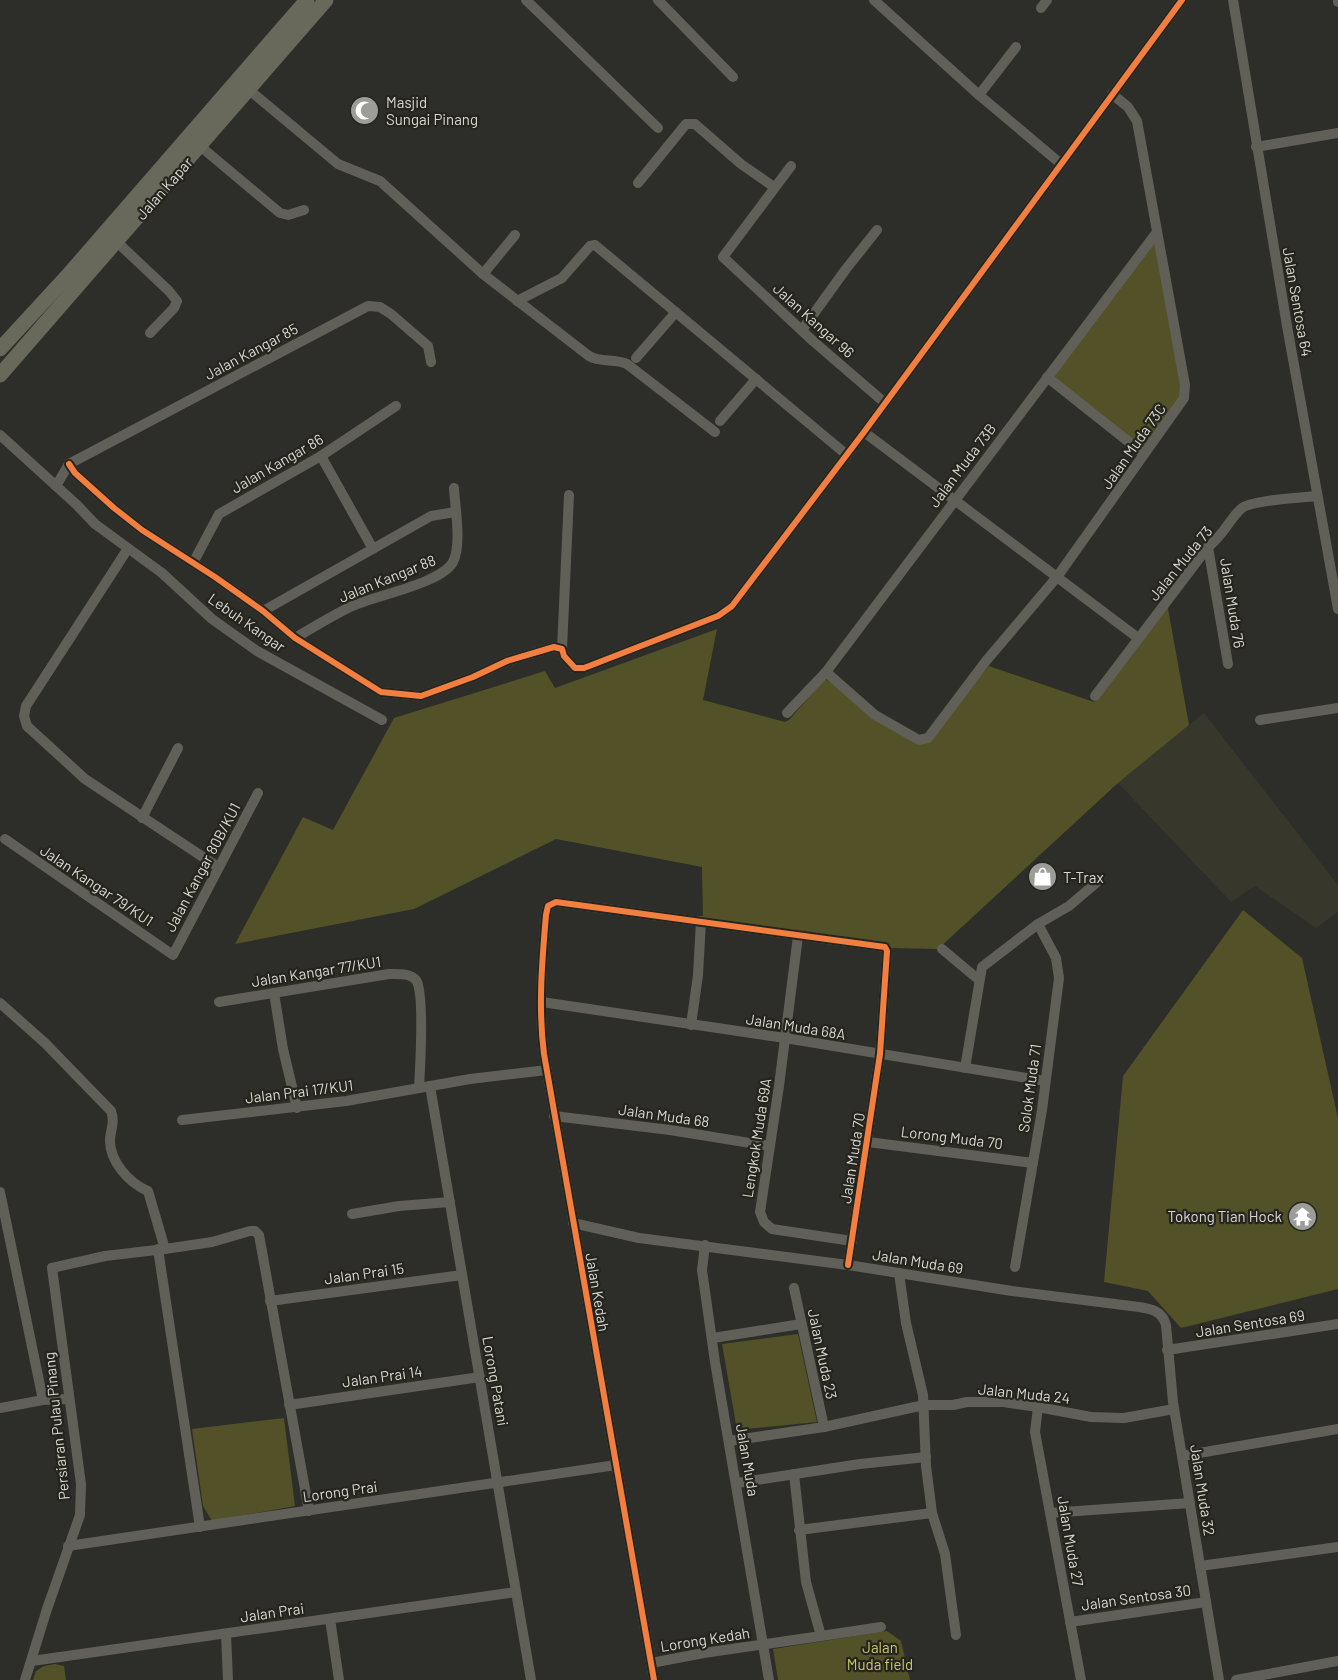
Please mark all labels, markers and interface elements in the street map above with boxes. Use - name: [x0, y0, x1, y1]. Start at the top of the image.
- place label: Masjid Sungai Pinang: [386, 93, 478, 128]
- mosque icon: Masjid Sungai Pinang: [349, 95, 381, 127]
- street label: Jalan Kapar: [132, 153, 196, 223]
- street label: Jalan Sentosa 64: [1280, 246, 1316, 358]
- street label: Jalan Kangar 96: [770, 279, 858, 361]
- street label: Jalan Kangar 85: [201, 319, 301, 383]
- street label: Jalan Muda 73C: [1097, 400, 1169, 492]
- street label: Jalan Muda 73B: [925, 420, 999, 510]
- street label: Jalan Kangar 86: [228, 429, 326, 497]
- street label: Jalan Muda 73: [1144, 522, 1216, 604]
- street label: Jalan Kangar 88: [336, 550, 438, 606]
- street label: Jalan Muda 76: [1217, 557, 1249, 649]
- street label: Lebuh Kangar: [205, 589, 289, 655]
- street label: Jalan Kangar 80B/KU1: [160, 799, 244, 935]
- street label: Jalan Kangar 79/KU1: [37, 840, 157, 930]
- shop icon: T-Trax: [1026, 861, 1058, 893]
- place label: T-Trax: [1063, 868, 1104, 886]
- street label: Jalan Kangar 77/KU1: [250, 952, 382, 990]
- street label: Jalan Muda 68A: [745, 1009, 847, 1043]
- street label: Solok Muda 71: [1014, 1043, 1044, 1133]
- street label: Jalan Prai 17/KU1: [244, 1075, 354, 1107]
- street label: Lengkok Muda 69A: [738, 1077, 774, 1199]
- street label: Jalan Muda 68: [617, 1100, 711, 1130]
- street label: Jalan Muda 70: [836, 1111, 868, 1205]
- street label: Lorong Muda 70: [900, 1122, 1004, 1152]
- temple icon: Tokong Tian Hock: [1287, 1200, 1319, 1232]
- place label: Tokong Tian Hock: [1168, 1207, 1282, 1225]
- street label: Jalan Muda 69: [871, 1245, 965, 1277]
- street label: Jalan Kedah: [582, 1251, 614, 1333]
- street label: Jalan Prai 15: [323, 1259, 405, 1287]
- street label: Jalan Sentosa 69: [1194, 1305, 1306, 1341]
- street label: Jalan Muda 23: [805, 1307, 841, 1401]
- street label: Lorong Patani: [479, 1335, 513, 1427]
- street label: Persiaran Pulau Pinang: [39, 1351, 73, 1501]
- street label: Jalan Prai 14: [341, 1361, 423, 1391]
- street label: Jalan Muda 24: [977, 1379, 1071, 1407]
- street label: Jalan Muda: [733, 1422, 763, 1498]
- street label: Jalan Muda 32: [1187, 1443, 1219, 1537]
- street label: Lorong Prai: [302, 1477, 378, 1505]
- street label: Jalan Muda 27: [1054, 1494, 1088, 1588]
- street label: Jalan Sentosa 30: [1080, 1580, 1192, 1614]
- street label: Jalan Prai: [239, 1599, 305, 1625]
- street label: Lorong Kedah: [659, 1623, 751, 1655]
- park label: Jalan Muda field: [847, 1638, 913, 1673]

